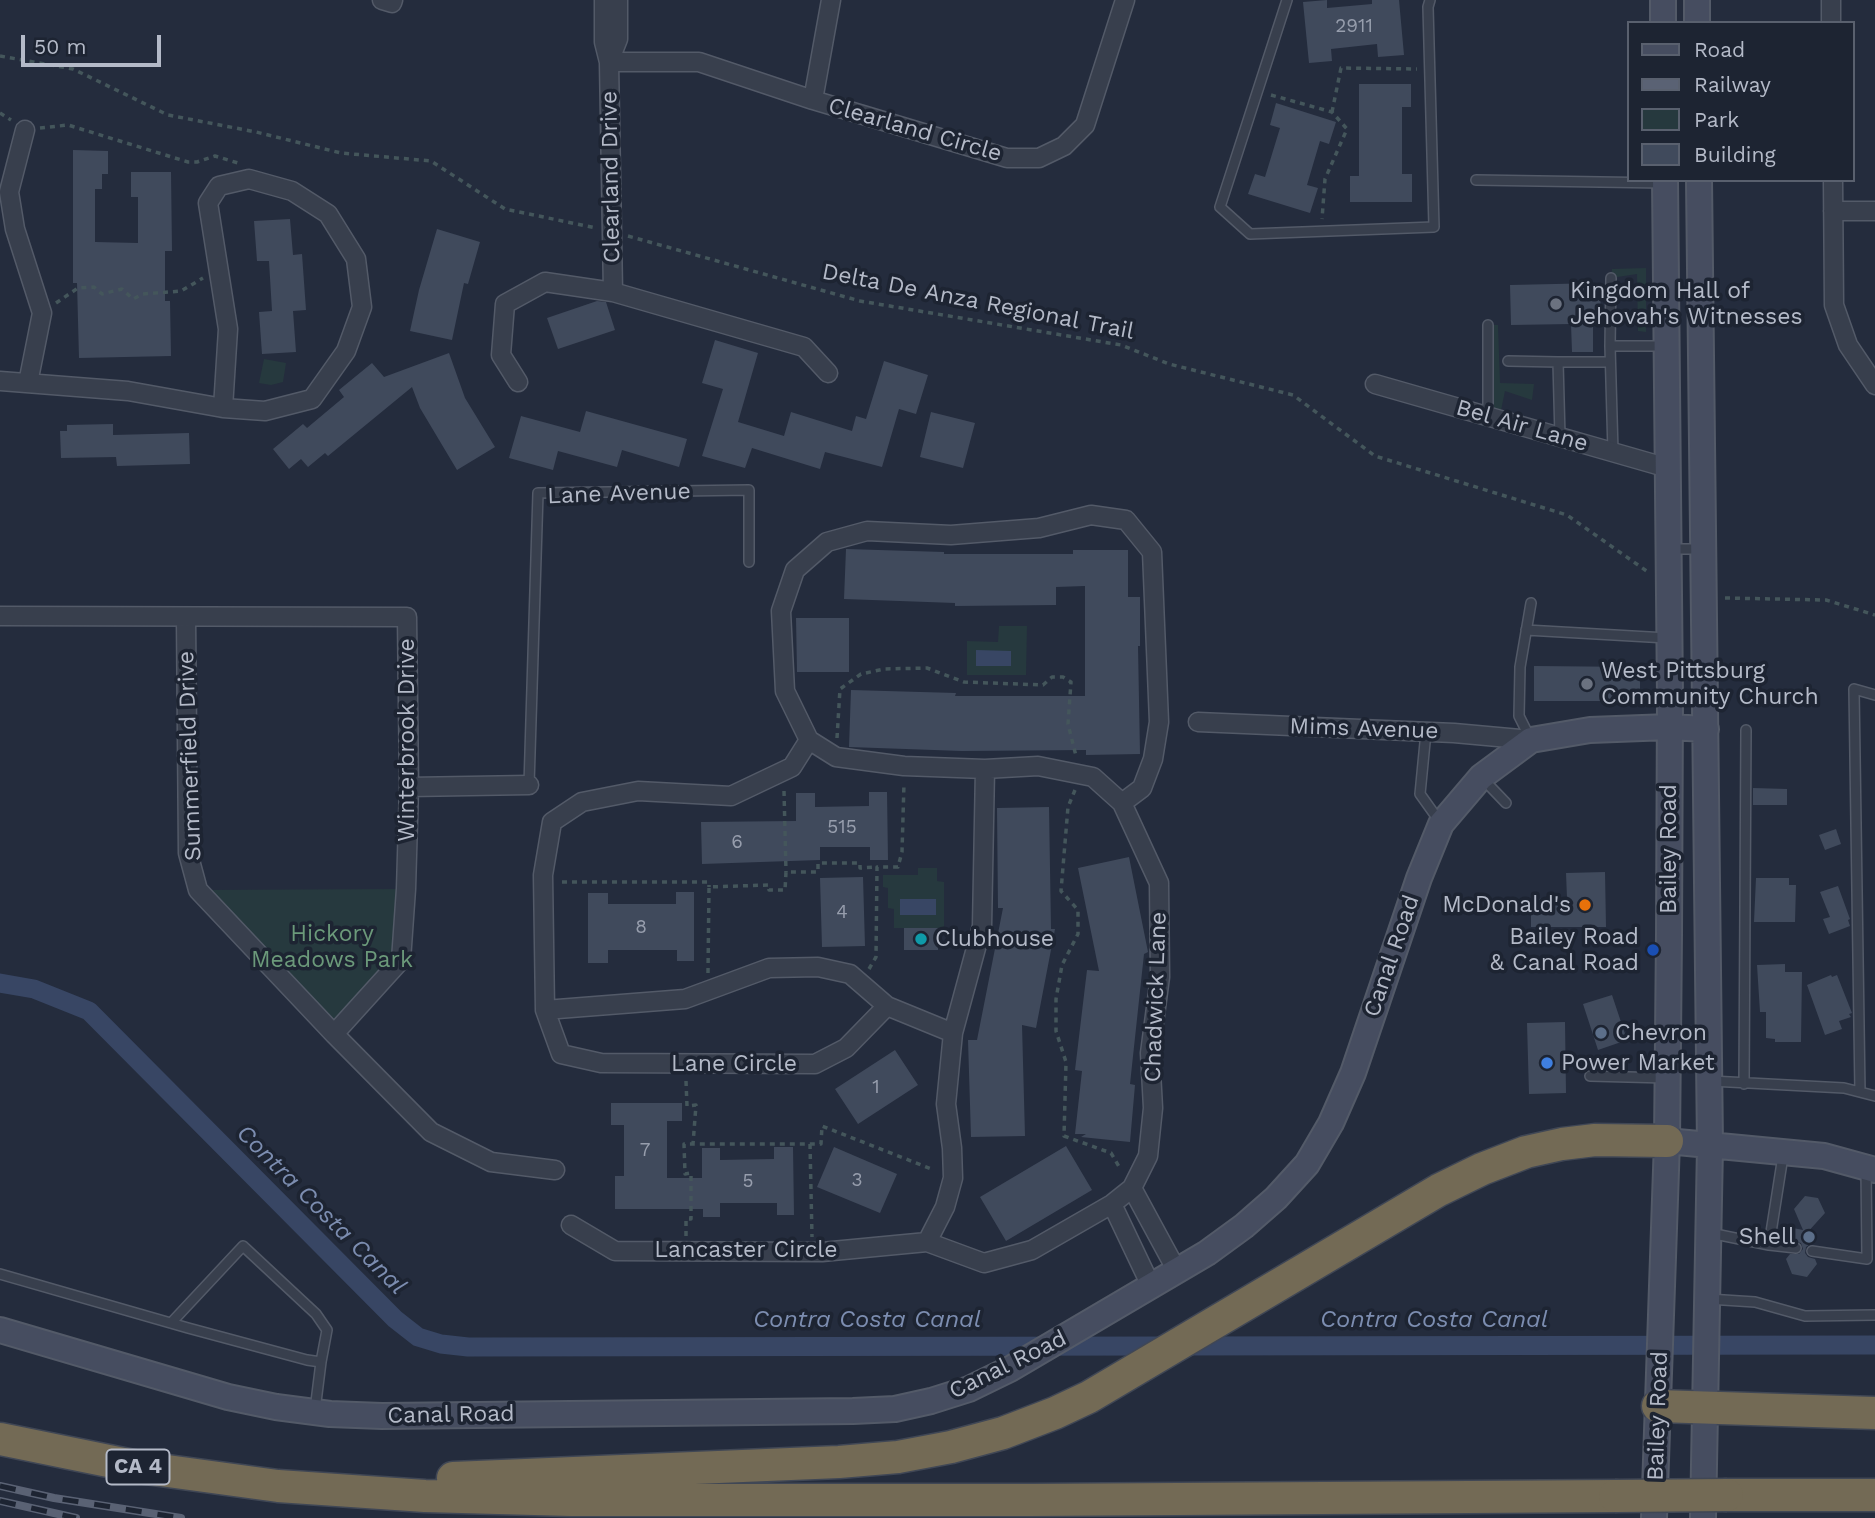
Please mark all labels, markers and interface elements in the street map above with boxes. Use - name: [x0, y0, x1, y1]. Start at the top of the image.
- house number: 2911: [1335, 15, 1373, 37]
- scale bar: [24, 21, 164, 65]
- legend: [1626, 21, 1854, 182]
- text: 50 m: [34, 34, 86, 59]
- text: Road: [1694, 37, 1745, 62]
- text: Railway: [1694, 72, 1771, 97]
- street label: Clearland Drive: [596, 91, 626, 263]
- street label: Clearland Circle: [825, 92, 1005, 168]
- text: Park: [1694, 107, 1739, 132]
- text: Building: [1694, 142, 1776, 167]
- street label: Delta De Anza Regional Trail: [820, 258, 1136, 346]
- place label: Kingdom Hall of Jehovah's Witnesses: [1570, 277, 1803, 331]
- marker: Kingdom Hall of Jehovah's Witnesses: [1548, 296, 1564, 312]
- street label: Bel Air Lane: [1453, 394, 1591, 458]
- street label: Lane Avenue: [547, 478, 691, 510]
- street label: Winterbrook Drive: [393, 638, 421, 842]
- street label: Summerfield Drive: [173, 650, 207, 862]
- place label: West Pittsburg Community Church: [1601, 657, 1819, 711]
- marker: West Pittsburg Community Church: [1579, 676, 1595, 692]
- street label: Mims Avenue: [1289, 713, 1439, 745]
- street label: Bailey Road: [1655, 784, 1683, 914]
- house number: 515: [827, 816, 857, 838]
- house number: 6: [731, 831, 743, 853]
- street label: Canal Road: [1358, 891, 1426, 1021]
- place label: McDonald's: [1442, 891, 1571, 919]
- marker: McDonald's: [1577, 897, 1593, 913]
- house number: 4: [836, 901, 848, 923]
- street label: Chadwick Lane: [1139, 911, 1173, 1083]
- house number: 8: [635, 916, 647, 938]
- park label: Hickory Meadows Park: [251, 920, 413, 974]
- place label: Bailey Road & Canal Road: [1490, 923, 1639, 977]
- place label: Clubhouse: [935, 925, 1054, 953]
- marker: Clubhouse: [913, 931, 929, 947]
- marker: Bailey Road & Canal Road: [1645, 942, 1661, 958]
- place label: Chevron: [1615, 1019, 1707, 1047]
- marker: Chevron: [1593, 1025, 1609, 1041]
- place label: Power Market: [1561, 1049, 1715, 1077]
- street label: Lane Circle: [671, 1050, 797, 1078]
- marker: Power Market: [1539, 1055, 1555, 1071]
- house number: 1: [872, 1076, 880, 1098]
- water label: Contra Costa Canal: [230, 1119, 412, 1301]
- house number: 7: [640, 1139, 650, 1161]
- house number: 3: [851, 1169, 863, 1191]
- house number: 5: [742, 1170, 754, 1192]
- place label: Shell: [1739, 1223, 1795, 1251]
- marker: Shell: [1801, 1229, 1817, 1245]
- street label: Lancaster Circle: [654, 1236, 838, 1264]
- water label: Contra Costa Canal: [753, 1306, 981, 1334]
- water label: Contra Costa Canal: [1320, 1306, 1548, 1334]
- street label: Canal Road: [945, 1325, 1071, 1405]
- street label: Bailey Road: [1642, 1351, 1674, 1481]
- street label: Canal Road: [387, 1400, 515, 1430]
- road number: CA 4: [106, 1450, 170, 1484]

